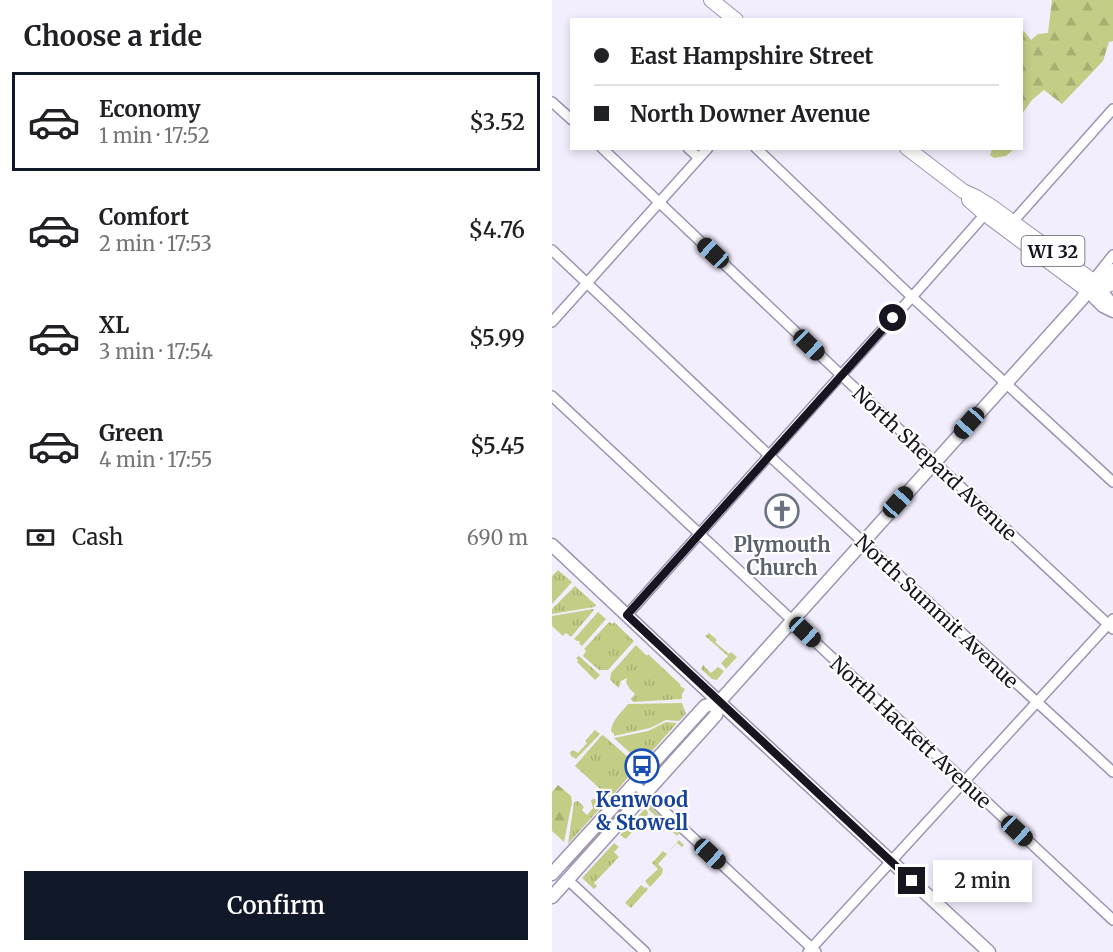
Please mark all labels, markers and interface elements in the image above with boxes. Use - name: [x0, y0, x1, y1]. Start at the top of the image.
- text: Choose a ride: [24, 19, 202, 53]
- text: East Hampshire Street: [630, 42, 873, 70]
- icon: car: [27, 95, 81, 149]
- text: Economy: [99, 95, 200, 123]
- text: North Downer Avenue: [630, 100, 870, 128]
- text: $3.52: [469, 108, 525, 136]
- text: 1 min · 17:52: [99, 123, 210, 148]
- icon: car: [27, 203, 81, 257]
- text: Comfort: [99, 203, 189, 231]
- text: $4.76: [469, 216, 525, 244]
- text: 2 min · 17:53: [99, 231, 212, 256]
- car: [694, 234, 732, 272]
- road number: WI 32: [1022, 236, 1084, 266]
- route start: [879, 304, 906, 331]
- icon: car: [27, 311, 81, 365]
- text: XL: [99, 311, 129, 339]
- text: $5.99: [469, 324, 525, 352]
- car: [790, 326, 828, 364]
- text: 3 min · 17:54: [99, 339, 213, 364]
- street label: North Shepard Avenue: [848, 380, 1022, 546]
- car: [950, 404, 988, 442]
- icon: car: [27, 419, 81, 473]
- text: Green: [99, 419, 163, 447]
- text: $5.45: [470, 432, 525, 460]
- text: 4 min · 17:55: [99, 447, 212, 472]
- car: [879, 483, 917, 521]
- church icon: Plymouth Church: [764, 493, 800, 529]
- icon: cash: [24, 521, 57, 554]
- text: Cash: [72, 523, 123, 551]
- text: 690 m: [467, 525, 528, 550]
- street label: North Summit Avenue: [850, 529, 1024, 693]
- place label: Plymouth Church: [733, 532, 831, 580]
- car: [786, 613, 824, 651]
- street label: North Hackett Avenue: [825, 651, 997, 813]
- bus stop icon: Kenwood & Stowell: [624, 748, 660, 784]
- place label: Kenwood & Stowell: [596, 787, 689, 835]
- car: [998, 812, 1036, 850]
- car: [691, 835, 729, 873]
- callout: 2 min: [933, 860, 1032, 902]
- route end: [898, 867, 925, 894]
- text: 2 min: [954, 868, 1011, 893]
- button: Confirm: [24, 871, 528, 940]

